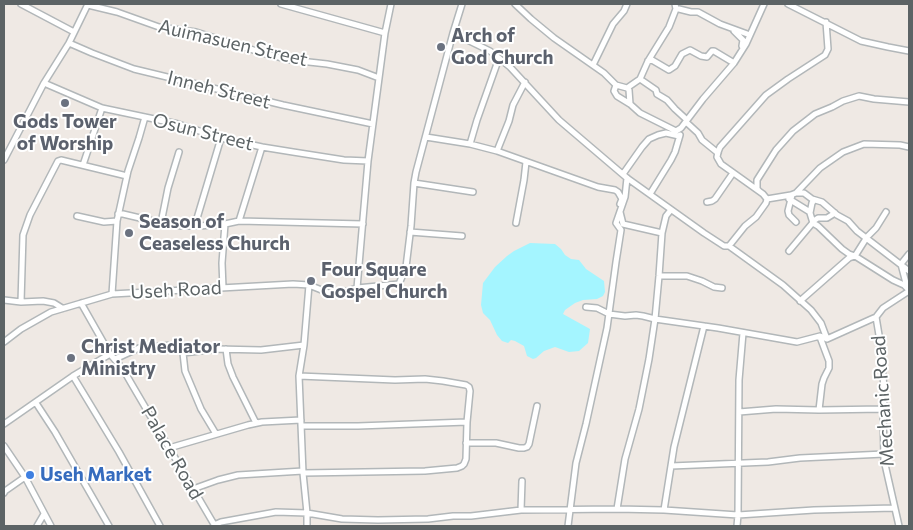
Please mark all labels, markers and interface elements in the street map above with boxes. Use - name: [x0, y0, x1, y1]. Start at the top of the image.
- street label: Auimasuen Street: [156, 15, 310, 71]
- place label: Arch of God Church: [451, 25, 554, 69]
- marker: Arch of God Church: [435, 41, 447, 53]
- street label: Inneh Street: [165, 66, 273, 114]
- marker: Gods Tower of Worship: [59, 97, 71, 109]
- street label: Osun Street: [150, 108, 256, 156]
- place label: Gods Tower of Worship: [13, 111, 117, 155]
- place label: Season of Ceaseless Church: [139, 211, 290, 255]
- marker: Season of Ceaseless Church: [123, 227, 135, 239]
- place label: Four Square Gospel Church: [321, 259, 448, 303]
- marker: Four Square Gospel Church: [305, 275, 317, 287]
- street label: Useh Road: [130, 276, 222, 304]
- street label: Mechanic Road: [867, 335, 899, 467]
- place label: Christ Mediator Ministry: [81, 336, 220, 380]
- marker: Christ Mediator Ministry: [65, 352, 77, 364]
- street label: Palace Road: [136, 402, 208, 504]
- place label: Useh Market: [40, 464, 152, 486]
- marker: Useh Market: [24, 469, 36, 481]

